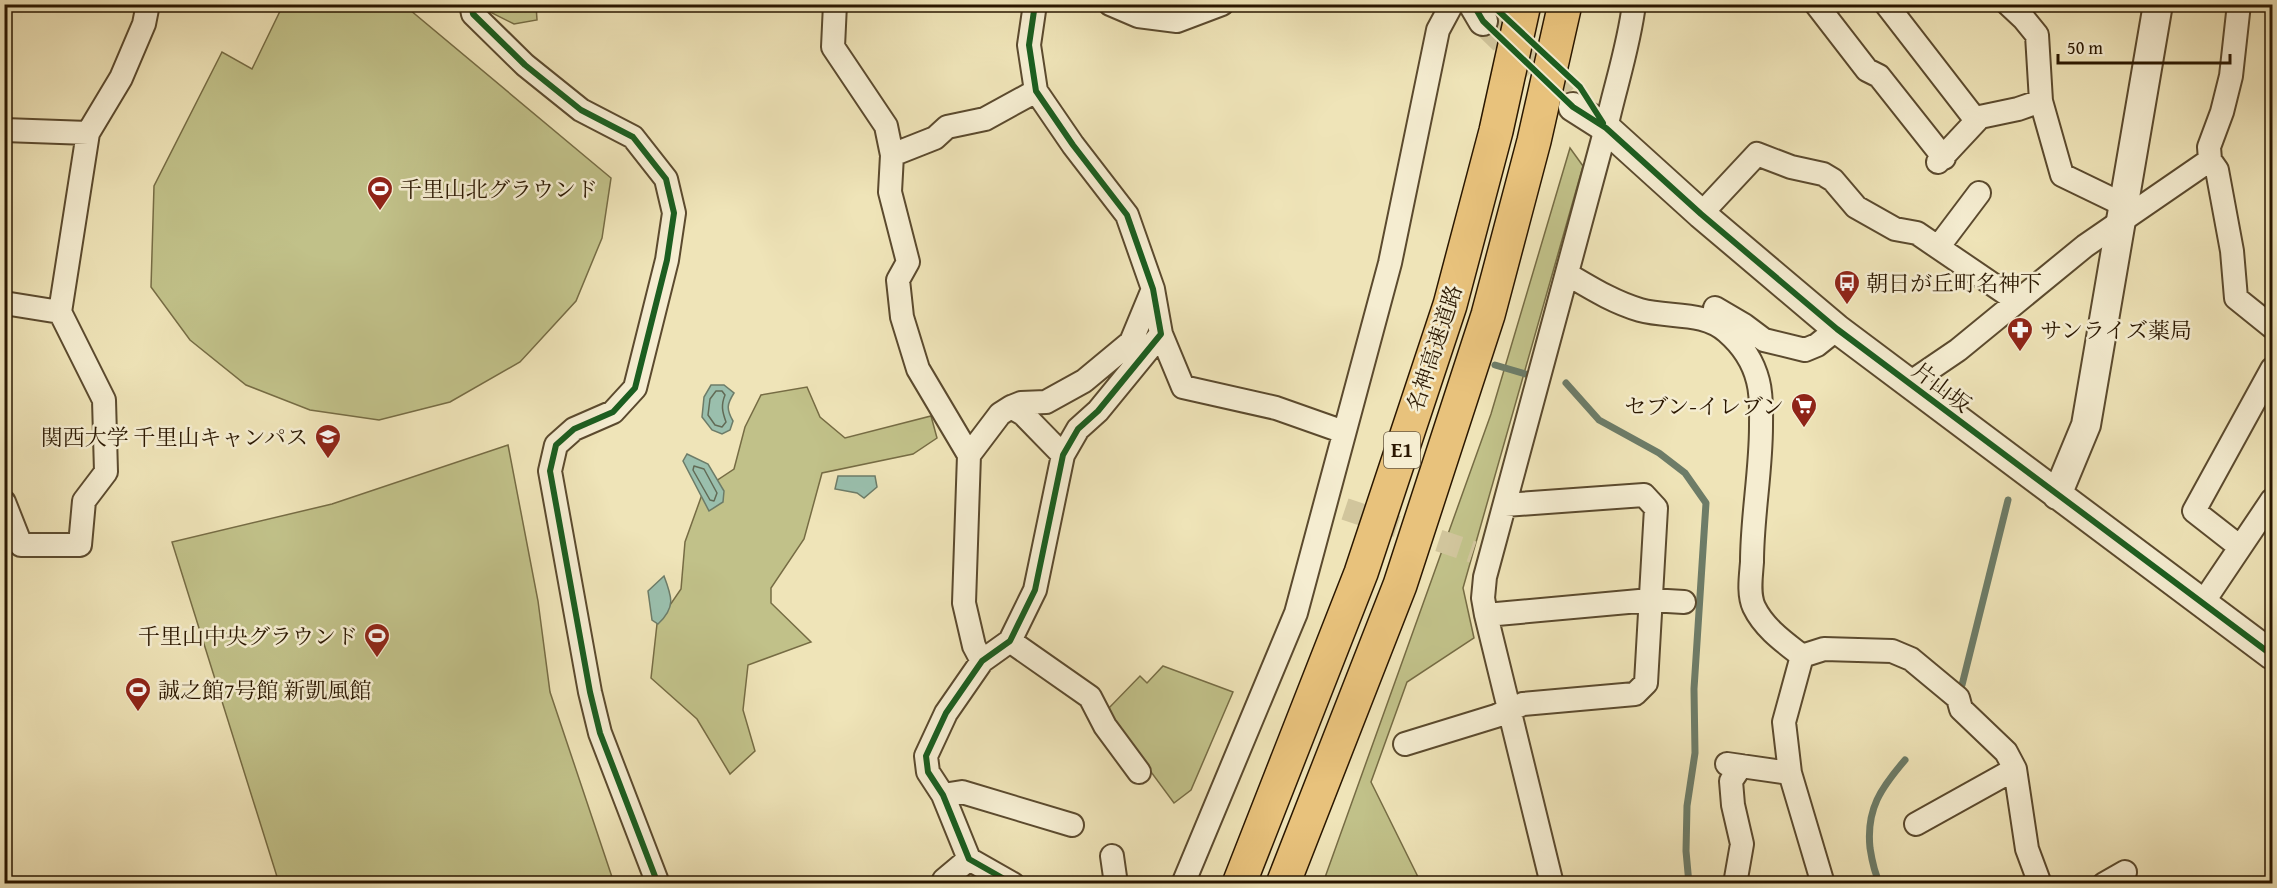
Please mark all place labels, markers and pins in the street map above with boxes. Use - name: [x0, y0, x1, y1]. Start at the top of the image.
- place label: 千里山北グラウンド: [400, 173, 598, 205]
- sports icon: 千里山北グラウンド: [365, 174, 395, 212]
- place label: 朝日が丘町名神下: [1866, 267, 2042, 299]
- bus stop icon: 朝日が丘町名神下: [1832, 268, 1862, 306]
- place label: サンライズ薬局: [2040, 314, 2192, 346]
- pharmacy icon: サンライズ薬局: [2005, 315, 2035, 353]
- place label: セブン-イレブン: [1624, 390, 1784, 422]
- supermarket icon: セブン-イレブン: [1789, 391, 1819, 429]
- place label: 関西大学 千里山キャンパス: [41, 421, 308, 453]
- school or university icon: 関西大学 千里山キャンパス: [313, 422, 343, 460]
- place label: 千里山中央グラウンド: [138, 620, 358, 652]
- sports icon: 千里山中央グラウンド: [362, 621, 392, 659]
- place label: 誠之館7号館 新凱風館: [158, 674, 371, 706]
- sports icon: 誠之館7号館 新凱風館: [123, 675, 153, 713]

